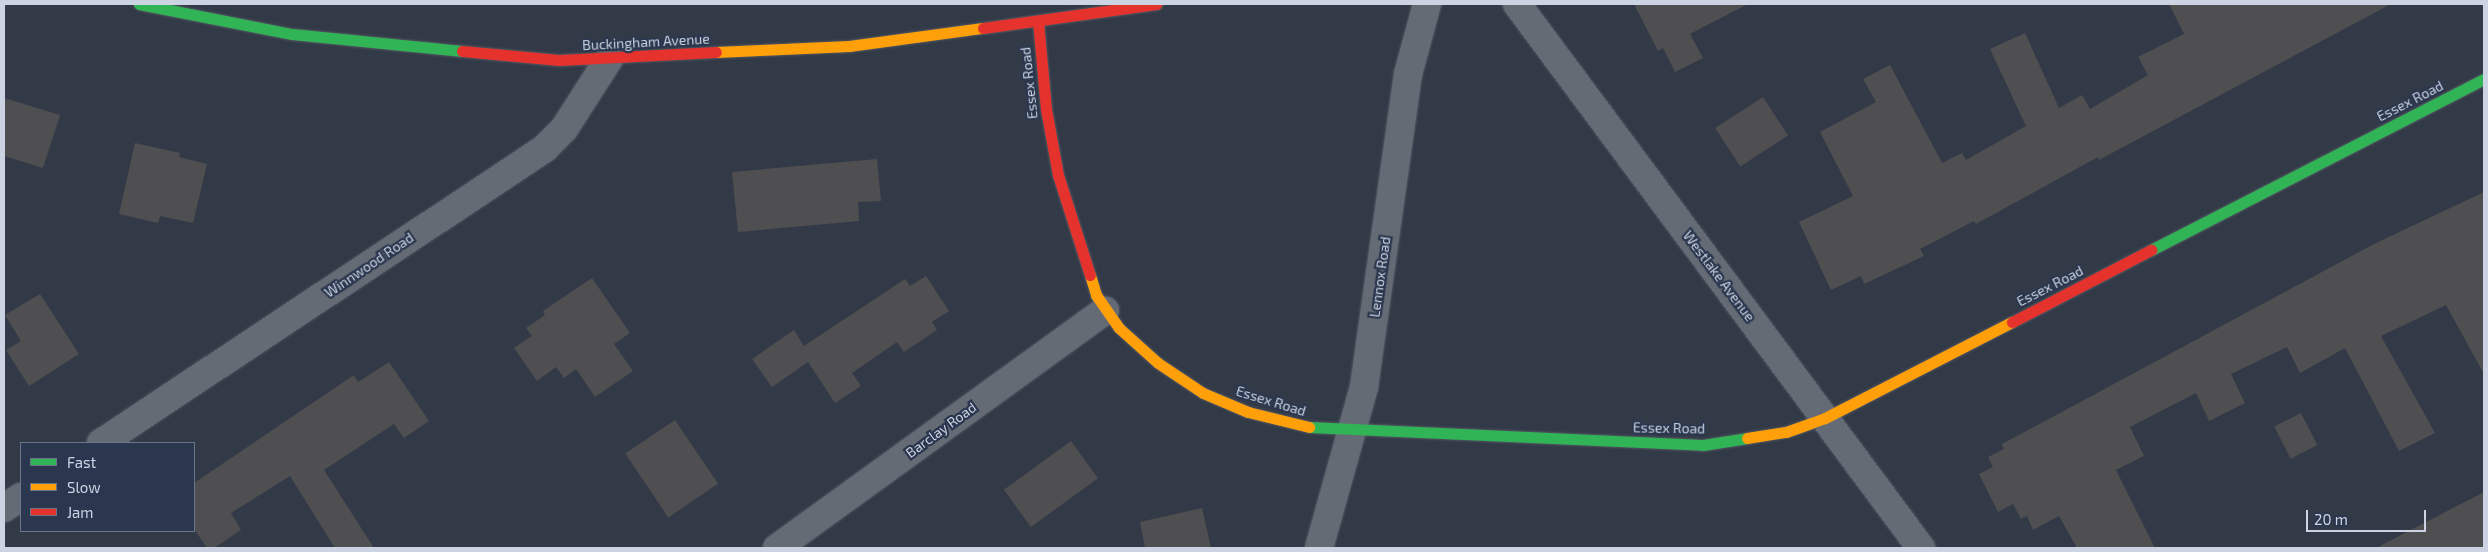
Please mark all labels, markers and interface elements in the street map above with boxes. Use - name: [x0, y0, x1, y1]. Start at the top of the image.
- street label: Buckingham Avenue: [582, 30, 710, 54]
- street label: Essex Road: [1017, 46, 1041, 120]
- street label: Essex Road: [2374, 77, 2446, 125]
- street label: Westlake Avenue: [1679, 227, 1759, 325]
- street label: Winnwood Road: [321, 229, 417, 301]
- street label: Lennox Road: [1366, 235, 1394, 319]
- street label: Essex Road: [2014, 262, 2086, 310]
- street label: Essex Road: [1234, 382, 1308, 420]
- street label: Barclay Road: [902, 399, 980, 461]
- street label: Essex Road: [1633, 419, 1705, 437]
- legend: [20, 442, 195, 532]
- text: Fast: [67, 453, 96, 471]
- text: Slow: [67, 478, 101, 496]
- scale bar: [2308, 500, 2428, 532]
- text: Jam: [67, 503, 93, 521]
- text: 20 m: [2314, 510, 2348, 528]

